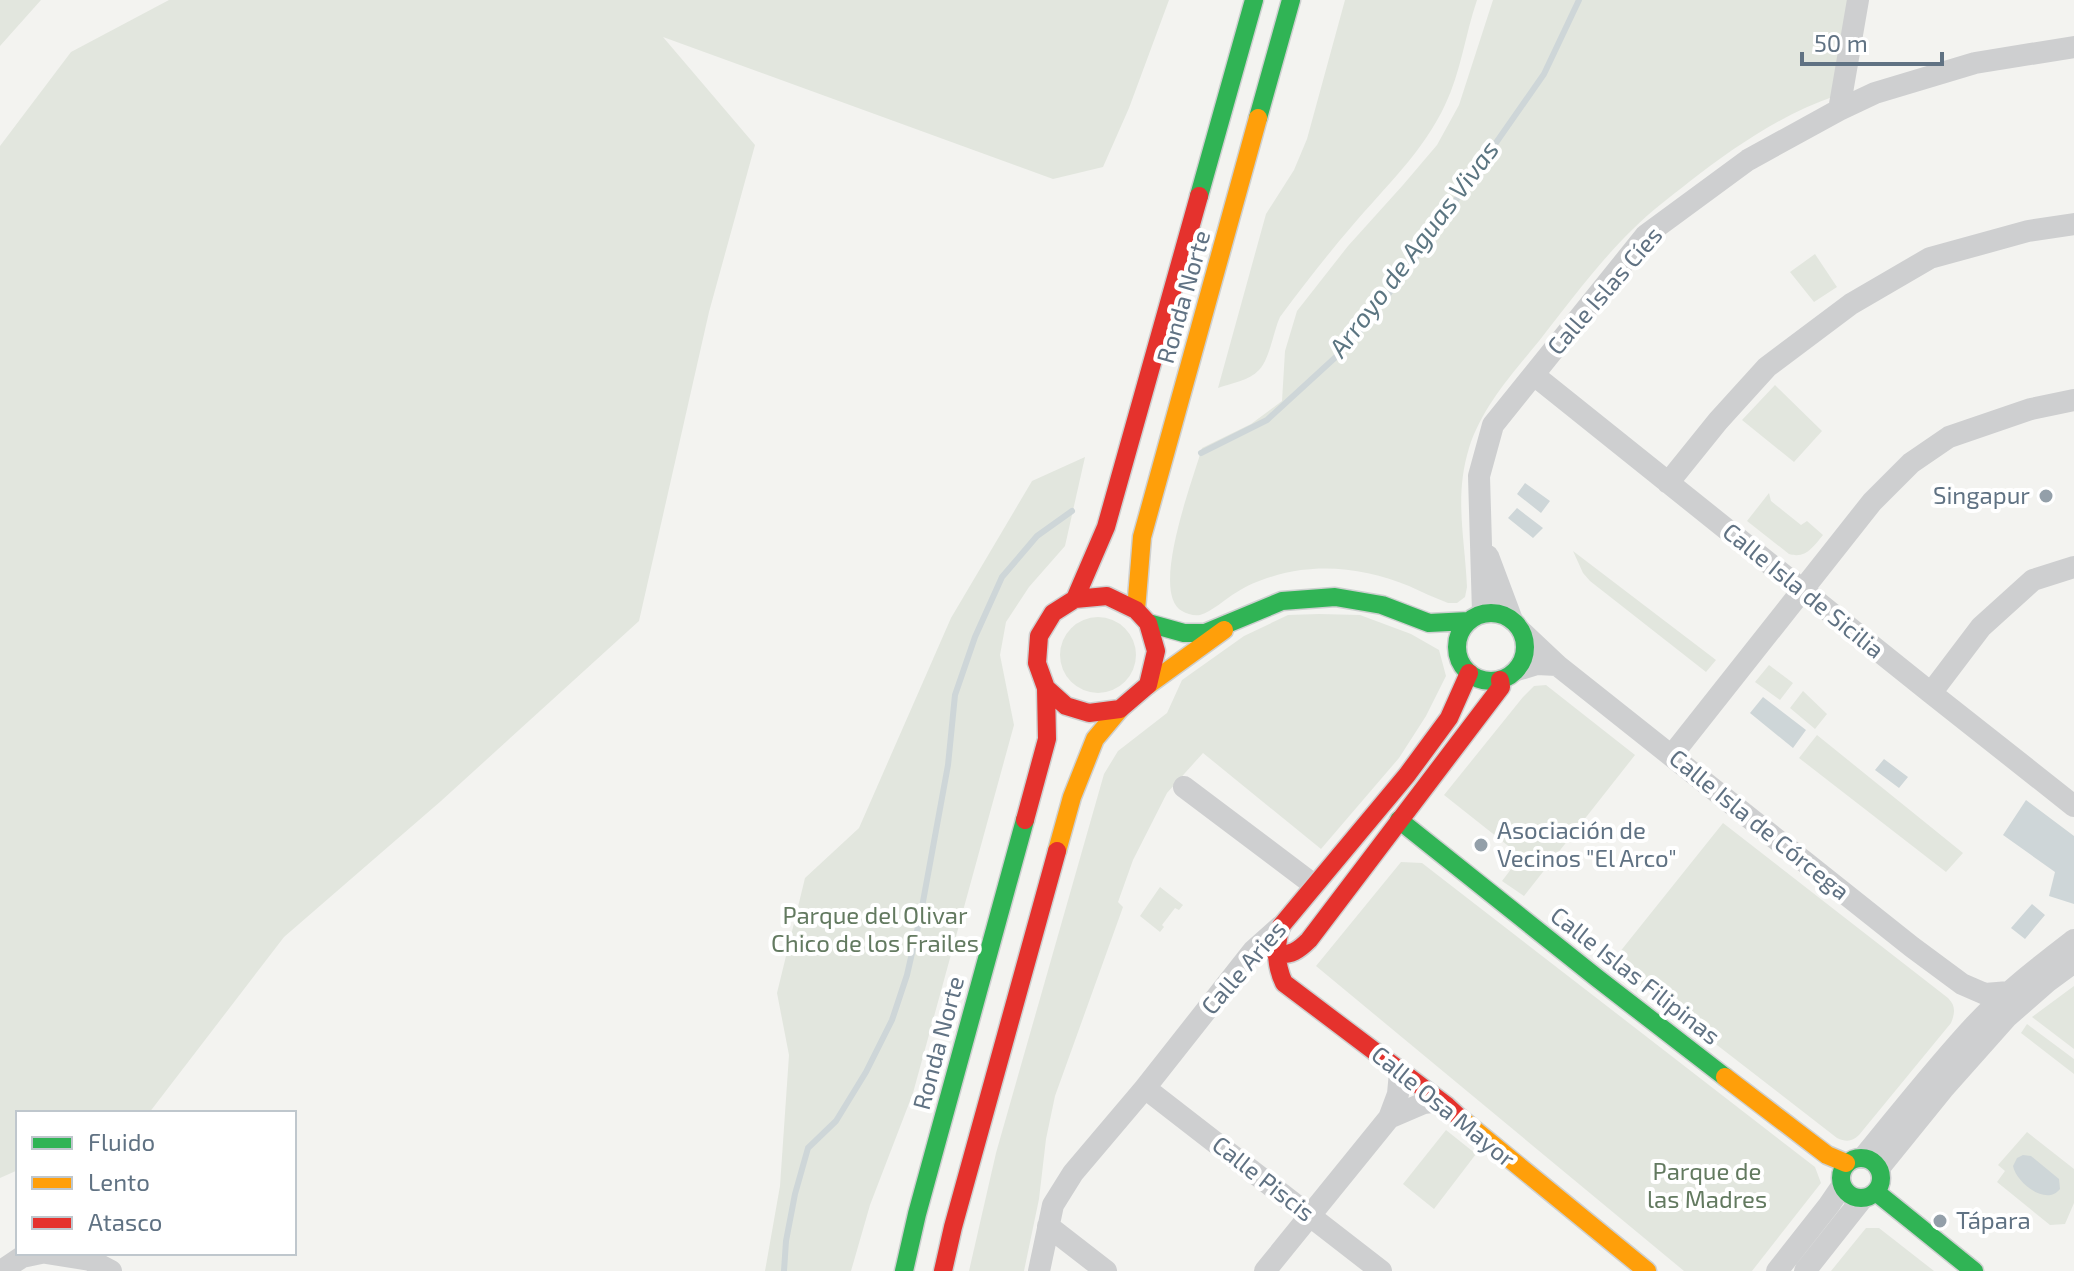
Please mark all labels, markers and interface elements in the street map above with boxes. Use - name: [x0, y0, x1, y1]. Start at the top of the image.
- scale bar: [1802, 16, 1942, 66]
- text: 50 m: [1814, 28, 1868, 57]
- water label: Arroyo de Aguas Vivas: [1321, 134, 1505, 364]
- street label: Calle Islas Cíes: [1540, 220, 1667, 360]
- street label: Ronda Norte: [1150, 227, 1215, 366]
- place label: Singapur: [1933, 480, 2030, 509]
- marker: Singapur: [2037, 487, 2055, 505]
- street label: Calle Isla de Sicilia: [1718, 516, 1890, 664]
- street label: Calle Isla de Córcega: [1664, 742, 1856, 905]
- place label: Asociación de Vecinos "El Arco": [1497, 815, 1677, 872]
- marker: Asociación de Vecinos "El Arco": [1472, 836, 1490, 854]
- park label: Parque del Olivar Chico de los Frailes: [771, 900, 979, 957]
- street label: Calle Islas Filipinas: [1545, 900, 1726, 1050]
- street label: Calle Aries: [1194, 914, 1291, 1020]
- street label: Ronda Norte: [906, 973, 969, 1112]
- street label: Calle Osa Mayor: [1366, 1039, 1522, 1173]
- legend: [16, 1111, 296, 1255]
- text: Fluido: [88, 1127, 155, 1156]
- street label: Calle Piscis: [1207, 1129, 1321, 1227]
- park label: Parque de las Madres: [1647, 1156, 1767, 1213]
- text: Lento: [88, 1167, 150, 1196]
- place label: Tápara: [1956, 1205, 2031, 1234]
- text: Atasco: [88, 1207, 162, 1236]
- marker: Tápara: [1931, 1212, 1949, 1230]

